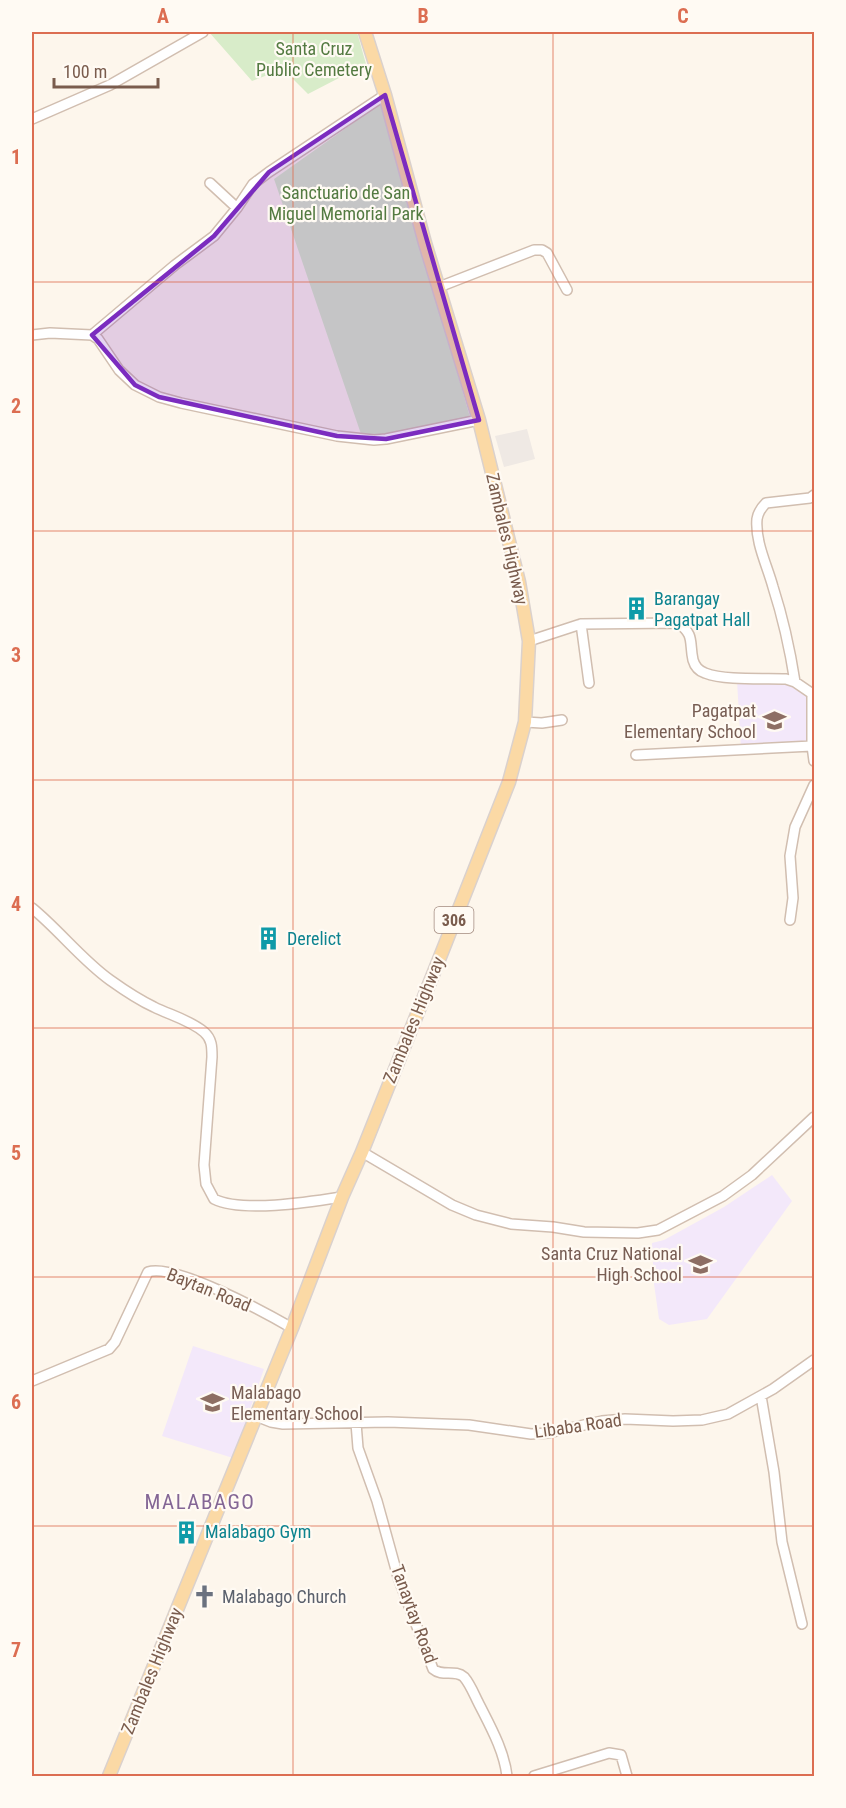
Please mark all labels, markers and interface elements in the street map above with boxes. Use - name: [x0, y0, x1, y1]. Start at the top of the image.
- text: A: [157, 4, 169, 28]
- text: B: [417, 4, 429, 28]
- text: C: [677, 4, 689, 28]
- park label: Santa Cruz Public Cemetery: [256, 38, 372, 80]
- scale bar: [54, 51, 158, 89]
- text: 100 m: [63, 61, 107, 82]
- text: 1: [11, 145, 21, 169]
- park label: Sanctuario de San Miguel Memorial Park: [268, 182, 424, 224]
- text: 2: [11, 394, 21, 418]
- street label: Zambales Highway: [482, 471, 533, 607]
- place label: Barangay Pagatpat Hall: [654, 588, 750, 630]
- building icon: Barangay Pagatpat Hall: [623, 596, 649, 622]
- text: 3: [11, 643, 21, 667]
- place label: Pagatpat Elementary School: [624, 700, 756, 742]
- school or university icon: Pagatpat Elementary School: [761, 708, 787, 734]
- text: 4: [11, 892, 21, 916]
- road number: 306: [434, 907, 474, 933]
- building icon: Derelict: [256, 926, 282, 952]
- place label: Derelict: [287, 928, 341, 949]
- street label: Zambales Highway: [379, 953, 449, 1086]
- text: 5: [11, 1141, 21, 1165]
- place label: Santa Cruz National High School: [541, 1243, 682, 1285]
- school or university icon: Santa Cruz National High School: [687, 1251, 713, 1277]
- street label: Baytan Road: [164, 1263, 254, 1316]
- place label: Malabago Elementary School: [231, 1382, 363, 1424]
- text: 6: [11, 1390, 21, 1414]
- school or university icon: Malabago Elementary School: [200, 1390, 226, 1416]
- street label: Libaba Road: [533, 1409, 623, 1442]
- district label: MALABAGO: [145, 1490, 255, 1514]
- building icon: Malabago Gym: [174, 1519, 200, 1545]
- place label: Malabago Gym: [205, 1521, 311, 1542]
- street label: Tanaytay Road: [387, 1562, 442, 1666]
- church icon: Malabago Church: [191, 1584, 217, 1610]
- place label: Malabago Church: [222, 1586, 346, 1607]
- street label: Zambales Highway: [117, 1604, 187, 1737]
- text: 7: [11, 1638, 21, 1662]

